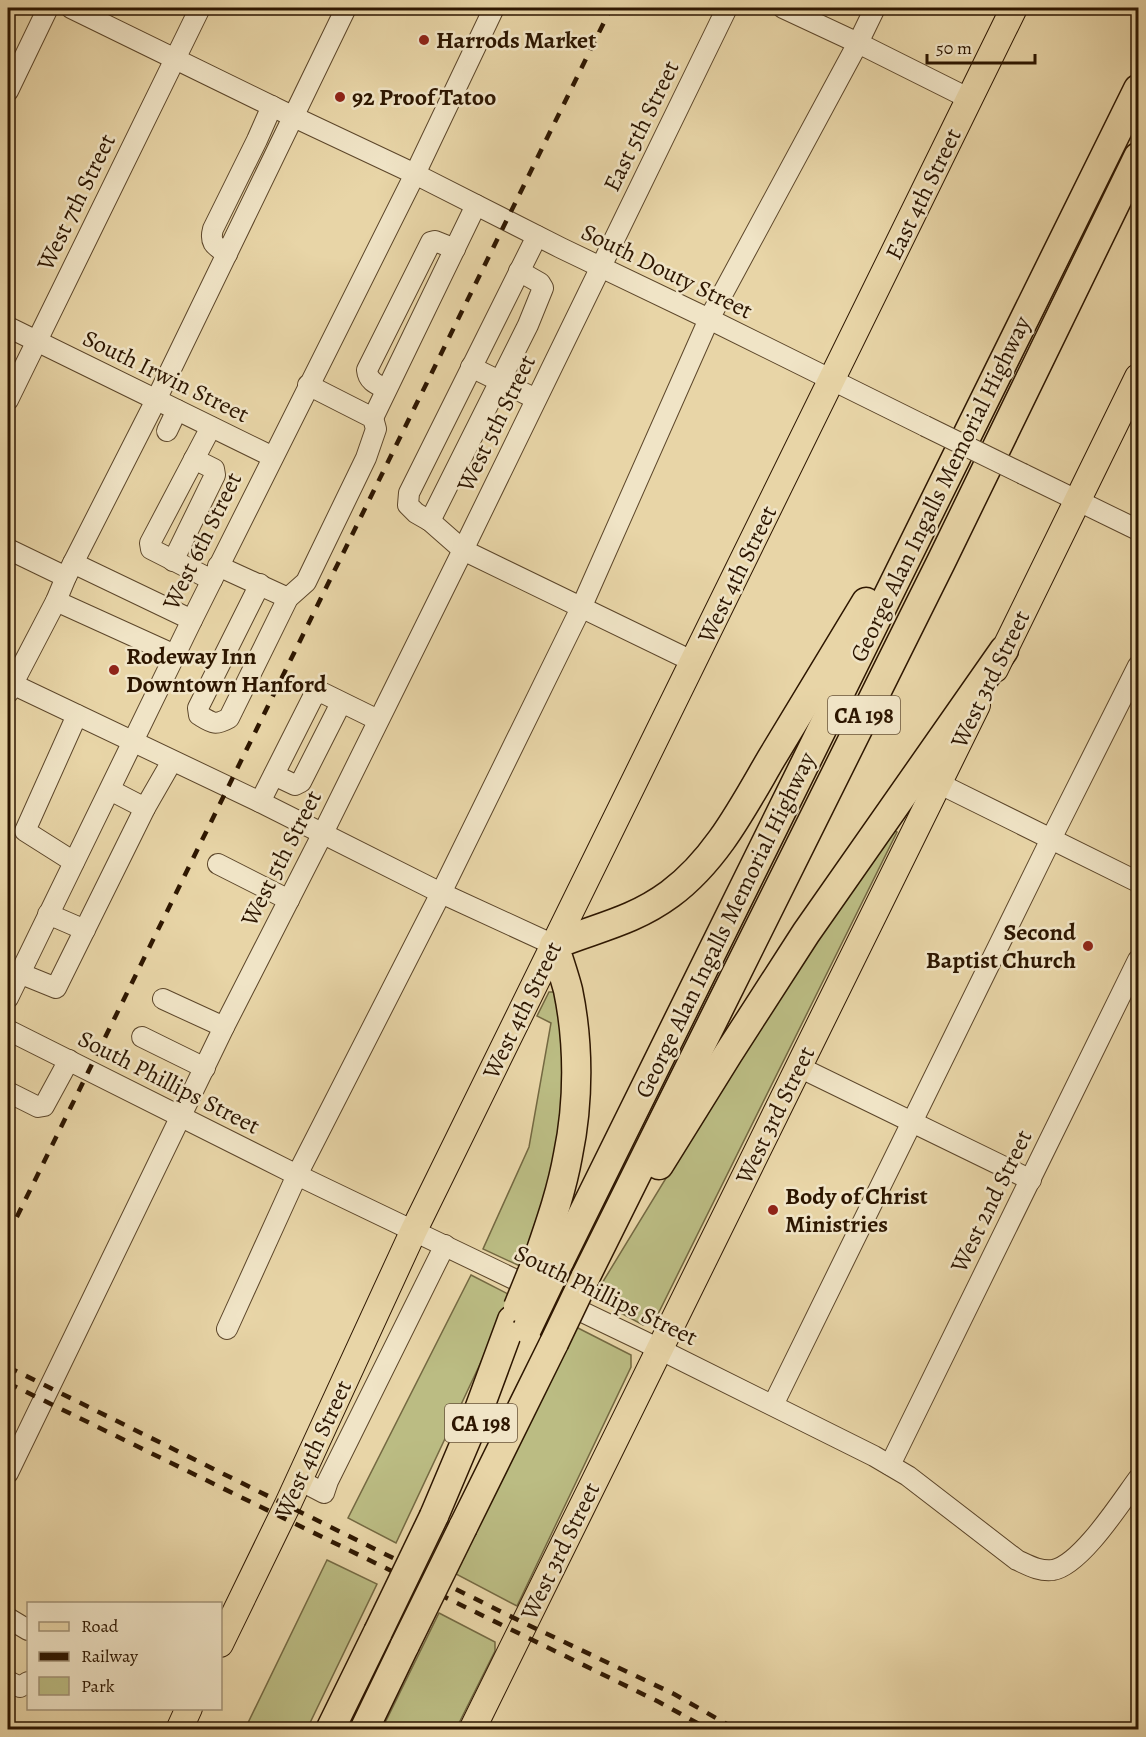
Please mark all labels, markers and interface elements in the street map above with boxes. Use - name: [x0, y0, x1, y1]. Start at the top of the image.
- place label: Harrods Market: [436, 24, 596, 56]
- scale bar: [927, 27, 1035, 65]
- marker: Harrods Market: [417, 33, 431, 47]
- text: 50 m: [936, 36, 972, 60]
- street label: East 5th Street: [595, 55, 687, 197]
- place label: 92 Proof Tatoo: [352, 81, 497, 113]
- marker: 92 Proof Tatoo: [333, 90, 347, 104]
- street label: East 4th Street: [877, 123, 969, 265]
- street label: West 7th Street: [29, 128, 123, 277]
- street label: South Douty Street: [576, 216, 758, 326]
- street label: George Alan Ingalls Memorial Highway: [842, 310, 1038, 667]
- street label: South Irwin Street: [78, 322, 255, 430]
- street label: West 5th Street: [449, 349, 543, 498]
- street label: West 6th Street: [154, 467, 249, 616]
- street label: West 4th Street: [690, 500, 784, 649]
- street label: West 3rd Street: [942, 605, 1037, 754]
- place label: Rodeway Inn Downtown Hanford: [126, 640, 327, 700]
- marker: Rodeway Inn Downtown Hanford: [107, 663, 121, 677]
- road number: CA 198: [828, 696, 900, 734]
- street label: George Alan Ingalls Memorial Highway: [627, 746, 823, 1103]
- street label: West 5th Street: [233, 785, 329, 932]
- place label: Second Baptist Church: [926, 916, 1076, 976]
- street label: West 4th Street: [475, 936, 569, 1085]
- marker: Second Baptist Church: [1081, 939, 1095, 953]
- street label: South Phillips Street: [73, 1022, 265, 1142]
- street label: West 3rd Street: [727, 1041, 822, 1190]
- street label: West 2nd Street: [942, 1124, 1039, 1279]
- place label: Body of Christ Ministries: [785, 1180, 928, 1240]
- marker: Body of Christ Ministries: [766, 1203, 780, 1217]
- street label: South Phillips Street: [509, 1237, 703, 1353]
- street label: West 4th Street: [267, 1375, 359, 1524]
- road number: CA 198: [445, 1404, 517, 1442]
- street label: West 3rd Street: [512, 1477, 607, 1626]
- legend: [27, 1602, 222, 1710]
- text: Road: [81, 1614, 119, 1638]
- text: Railway: [81, 1644, 139, 1668]
- text: Park: [81, 1674, 115, 1698]

